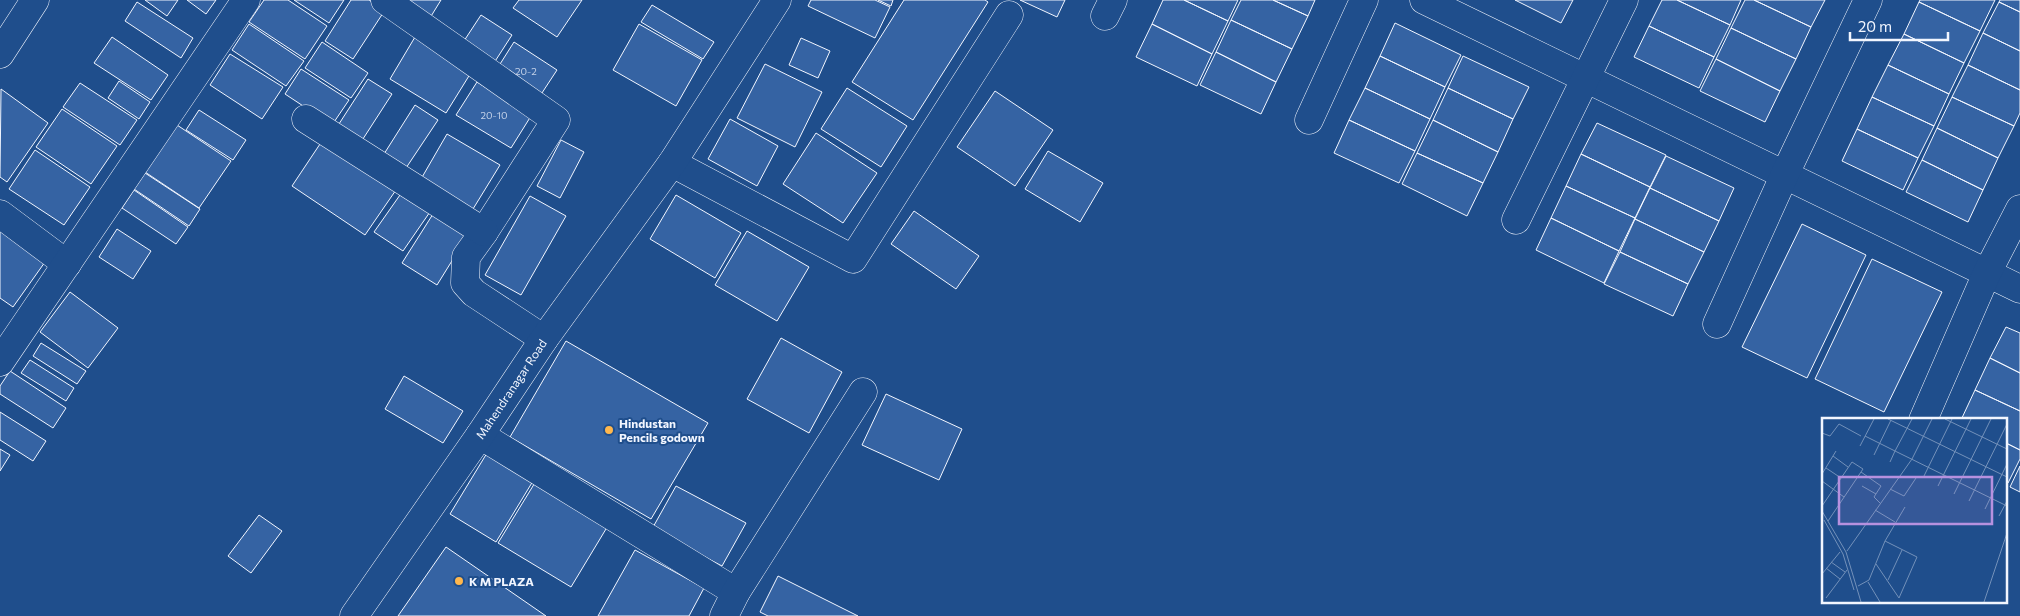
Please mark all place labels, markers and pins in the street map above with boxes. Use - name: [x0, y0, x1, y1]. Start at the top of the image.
- place label: Hindustan Pencils godown: [619, 416, 705, 444]
- marker: Hindustan Pencils godown: [603, 424, 615, 436]
- place label: K M PLAZA: [469, 574, 534, 588]
- marker: K M PLAZA: [453, 575, 465, 587]

